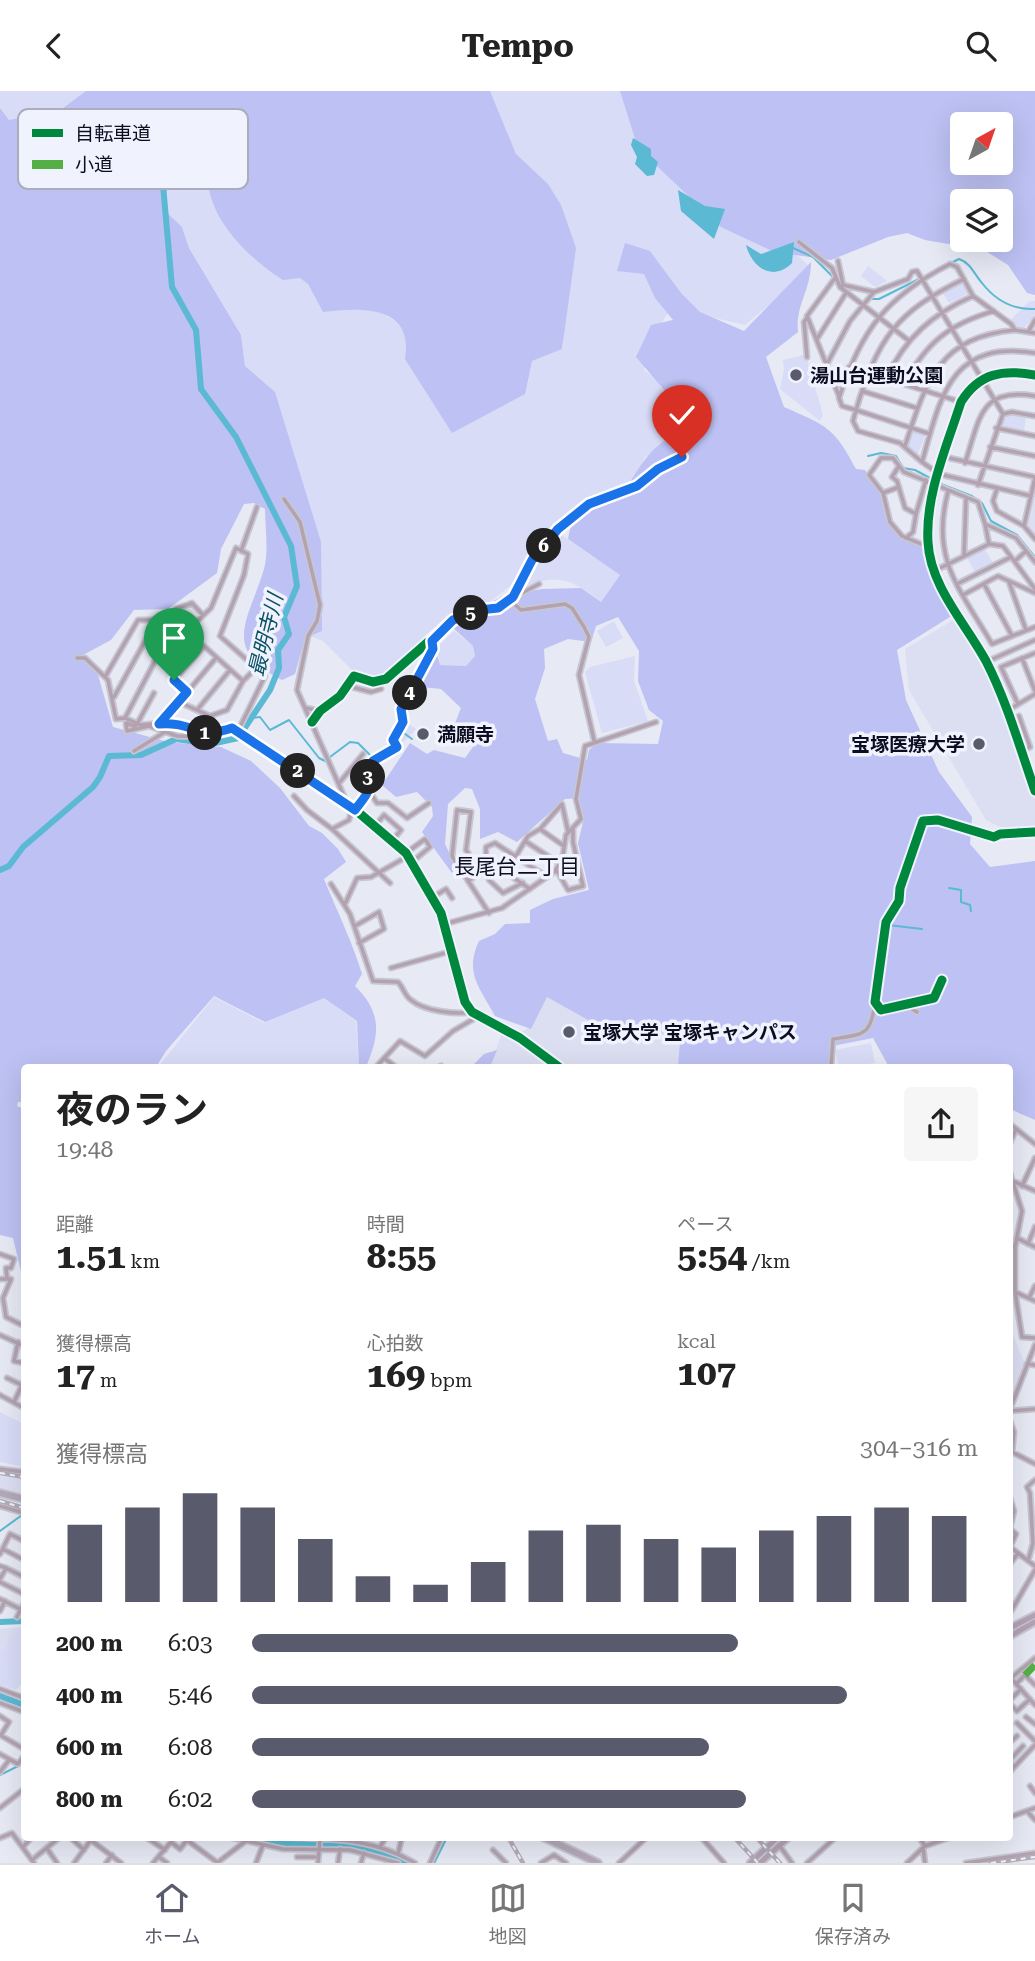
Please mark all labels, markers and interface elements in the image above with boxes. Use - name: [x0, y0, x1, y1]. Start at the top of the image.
- icon: back: [35, 27, 73, 65]
- text: Tempo: [461, 27, 574, 65]
- icon: search: [962, 27, 1000, 65]
- legend: [18, 109, 248, 189]
- north arrow: [950, 112, 1013, 175]
- map controls: [950, 112, 1013, 252]
- text: 自転車道: [75, 122, 151, 145]
- text: 小道: [75, 153, 113, 176]
- button: layers: [950, 189, 1013, 252]
- place label: 湯山台運動公園: [810, 364, 943, 387]
- marker: 湯山台運動公園: [788, 367, 804, 383]
- pin: [652, 385, 712, 457]
- icon: check: [663, 396, 701, 434]
- pin: 6: [526, 529, 562, 563]
- text: 6: [538, 534, 549, 557]
- water label: 最明寺川: [244, 589, 288, 679]
- pin: 5: [454, 595, 489, 631]
- text: 5: [465, 601, 476, 624]
- pin: [144, 608, 204, 680]
- icon: arrive: [155, 619, 193, 657]
- pin: 4: [392, 675, 428, 711]
- text: 4: [404, 681, 415, 704]
- pin: 1: [188, 715, 222, 751]
- text: 1: [199, 721, 210, 744]
- place label: 満願寺: [437, 723, 494, 746]
- marker: 満願寺: [415, 726, 431, 742]
- place label: 宝塚医療大学: [851, 733, 965, 756]
- marker: 宝塚医療大学: [971, 736, 987, 752]
- pin: 2: [280, 753, 316, 789]
- text: 2: [292, 759, 303, 782]
- pin: 3: [350, 759, 386, 795]
- text: 3: [362, 765, 373, 788]
- district label: 長尾台二丁目: [454, 855, 580, 879]
- place label: 宝塚大学 宝塚キャンパス: [583, 1021, 797, 1044]
- marker: 宝塚大学 宝塚キャンパス: [561, 1024, 577, 1040]
- button: share: [904, 1087, 978, 1161]
- text: 夜のラン: [56, 1088, 208, 1132]
- text: 19:48: [56, 1136, 113, 1163]
- text: 距離: [56, 1213, 94, 1236]
- text: 時間: [367, 1213, 405, 1236]
- text: ペース: [677, 1213, 733, 1236]
- text: 1.51: [56, 1236, 126, 1277]
- text: 8:55: [367, 1236, 436, 1277]
- text: 5:54: [677, 1236, 747, 1277]
- text: km: [126, 1250, 160, 1273]
- text: /km: [747, 1250, 790, 1273]
- text: kcal: [677, 1330, 716, 1353]
- text: 獲得標高: [56, 1332, 132, 1355]
- text: 心拍数: [367, 1332, 424, 1355]
- text: 107: [677, 1353, 736, 1394]
- text: 17: [56, 1355, 95, 1396]
- text: 169: [367, 1355, 425, 1396]
- text: m: [95, 1369, 117, 1392]
- text: bpm: [425, 1369, 472, 1392]
- text: 304–316 m: [860, 1435, 978, 1462]
- text: 獲得標高: [56, 1441, 148, 1468]
- text: 200 m: [56, 1630, 123, 1657]
- text: 6:03: [168, 1630, 213, 1657]
- text: 400 m: [56, 1682, 123, 1709]
- text: 5:46: [168, 1682, 213, 1709]
- text: 600 m: [56, 1734, 123, 1761]
- text: 6:08: [168, 1734, 213, 1761]
- text: 800 m: [56, 1786, 123, 1813]
- text: 6:02: [168, 1786, 213, 1813]
- tab: ホーム: [144, 1879, 201, 1948]
- tab: 地図: [489, 1879, 527, 1948]
- tab: 保存済み: [815, 1879, 891, 1948]

